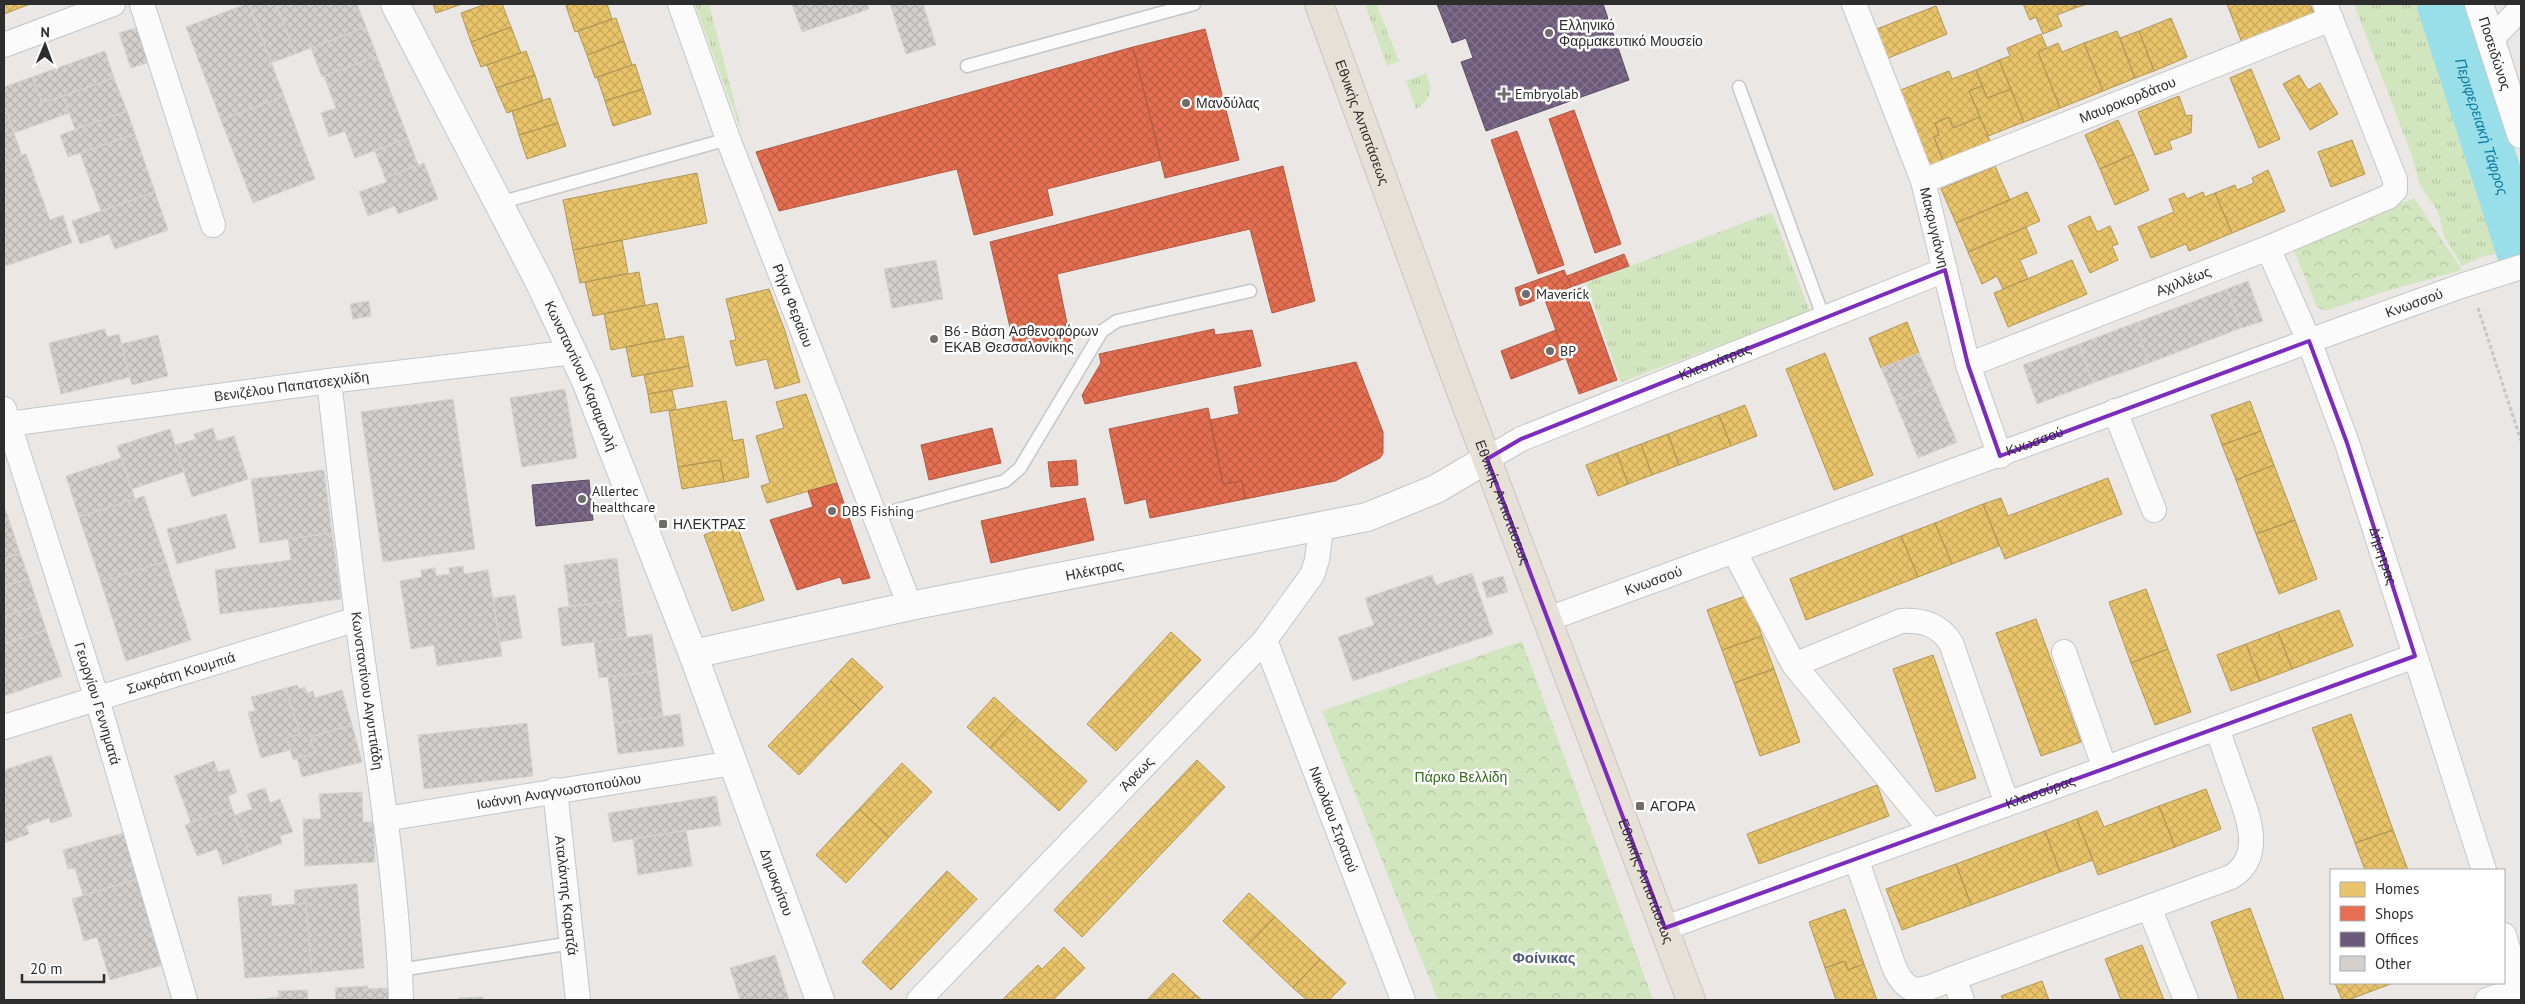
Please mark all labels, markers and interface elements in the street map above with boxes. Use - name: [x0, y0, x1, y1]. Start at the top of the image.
- street label: Ποσειδώνος: [2475, 14, 2515, 93]
- place label: Ελληνικό Φαρμακευτικό Μουσείο: [1559, 16, 1703, 50]
- north arrow: [20, 20, 70, 70]
- text: N: [40, 23, 50, 41]
- marker: Ελληνικό Φαρμακευτικό Μουσείο: [1543, 27, 1555, 39]
- water label: Περιφερειακή Τάφρος: [2451, 56, 2513, 198]
- street label: Εθνικής Αντιστάσεως: [1331, 57, 1393, 188]
- street label: Μαυροκορδάτου: [2077, 73, 2178, 127]
- place label: Embryolab: [1515, 85, 1579, 103]
- marker: Embryolab: [1497, 87, 1511, 101]
- place label: Μανδύλας: [1196, 94, 1260, 112]
- marker: Μανδύλας: [1180, 97, 1192, 109]
- street label: Μακρυγιάννη: [1916, 185, 1953, 270]
- street label: Ρήγα Φεραίου: [769, 261, 817, 350]
- street label: Αχιλλέως: [2153, 262, 2214, 300]
- street label: Κνωσσού: [2383, 284, 2445, 322]
- place label: Maverick: [1536, 285, 1590, 303]
- marker: Maverick: [1520, 288, 1532, 300]
- street label: Κωνσταντίνου Καραμανλή: [541, 298, 621, 453]
- place label: Β6 - Βάση Ασθενοφόρων ΕΚΑΒ Θεσσαλονίκης: [944, 322, 1098, 356]
- marker: Β6 - Βάση Ασθενοφόρων ΕΚΑΒ Θεσσαλονίκης: [928, 333, 940, 345]
- street label: Κλεοπάτρας: [1676, 339, 1754, 384]
- place label: BP: [1560, 342, 1576, 360]
- marker: BP: [1544, 345, 1556, 357]
- street label: Βενιζέλου Παπατσεχιλίδη: [213, 367, 370, 405]
- street label: Κνωσσού: [2003, 423, 2066, 460]
- street label: Εθνικής Αντιστάσεως: [1471, 437, 1535, 567]
- place label: Allertec healthcare: [592, 482, 655, 516]
- marker: Allertec healthcare: [576, 493, 588, 505]
- place label: DBS Fishing: [842, 502, 914, 520]
- marker: DBS Fishing: [826, 505, 838, 517]
- place label: ΗΛΕΚΤΡΑΣ: [673, 515, 746, 533]
- marker: ΗΛΕΚΤΡΑΣ: [657, 518, 669, 530]
- street label: Δήμητρας: [2366, 525, 2401, 587]
- street label: Ηλέκτρας: [1064, 556, 1125, 585]
- street label: Κνωσσού: [1622, 562, 1684, 599]
- street label: Κωνσταντίνου Αιγυπτιάδη: [347, 610, 388, 771]
- street label: Γεωργίου Γεννηματά: [70, 640, 125, 767]
- street label: Σωκράτη Κουμπιά: [124, 648, 237, 698]
- street label: Άρεως: [1116, 752, 1158, 795]
- street label: Νικολάου Στρατού: [1305, 764, 1362, 875]
- park label: Πάρκο Βελλίδη: [1415, 768, 1507, 786]
- street label: Ιωάννη Αναγνωστοπούλου: [475, 769, 642, 813]
- street label: Κλεισούρας: [2003, 771, 2078, 813]
- place label: ΑΓΟΡΑ: [1650, 797, 1696, 815]
- marker: ΑΓΟΡΑ: [1634, 800, 1646, 812]
- street label: Εθνικής Αντιστάσεως: [1614, 816, 1678, 946]
- street label: Αταλάντης Καρατζά: [551, 834, 582, 956]
- street label: Δημοκρίτου: [756, 846, 797, 918]
- legend: [2330, 869, 2505, 984]
- text: Homes: [2375, 879, 2419, 898]
- text: Shops: [2375, 904, 2414, 923]
- text: Offices: [2375, 929, 2419, 948]
- district label: Φοίνικας: [1512, 948, 1576, 967]
- scale bar: [22, 952, 105, 984]
- text: Other: [2375, 954, 2411, 973]
- text: 20 m: [30, 959, 63, 978]

